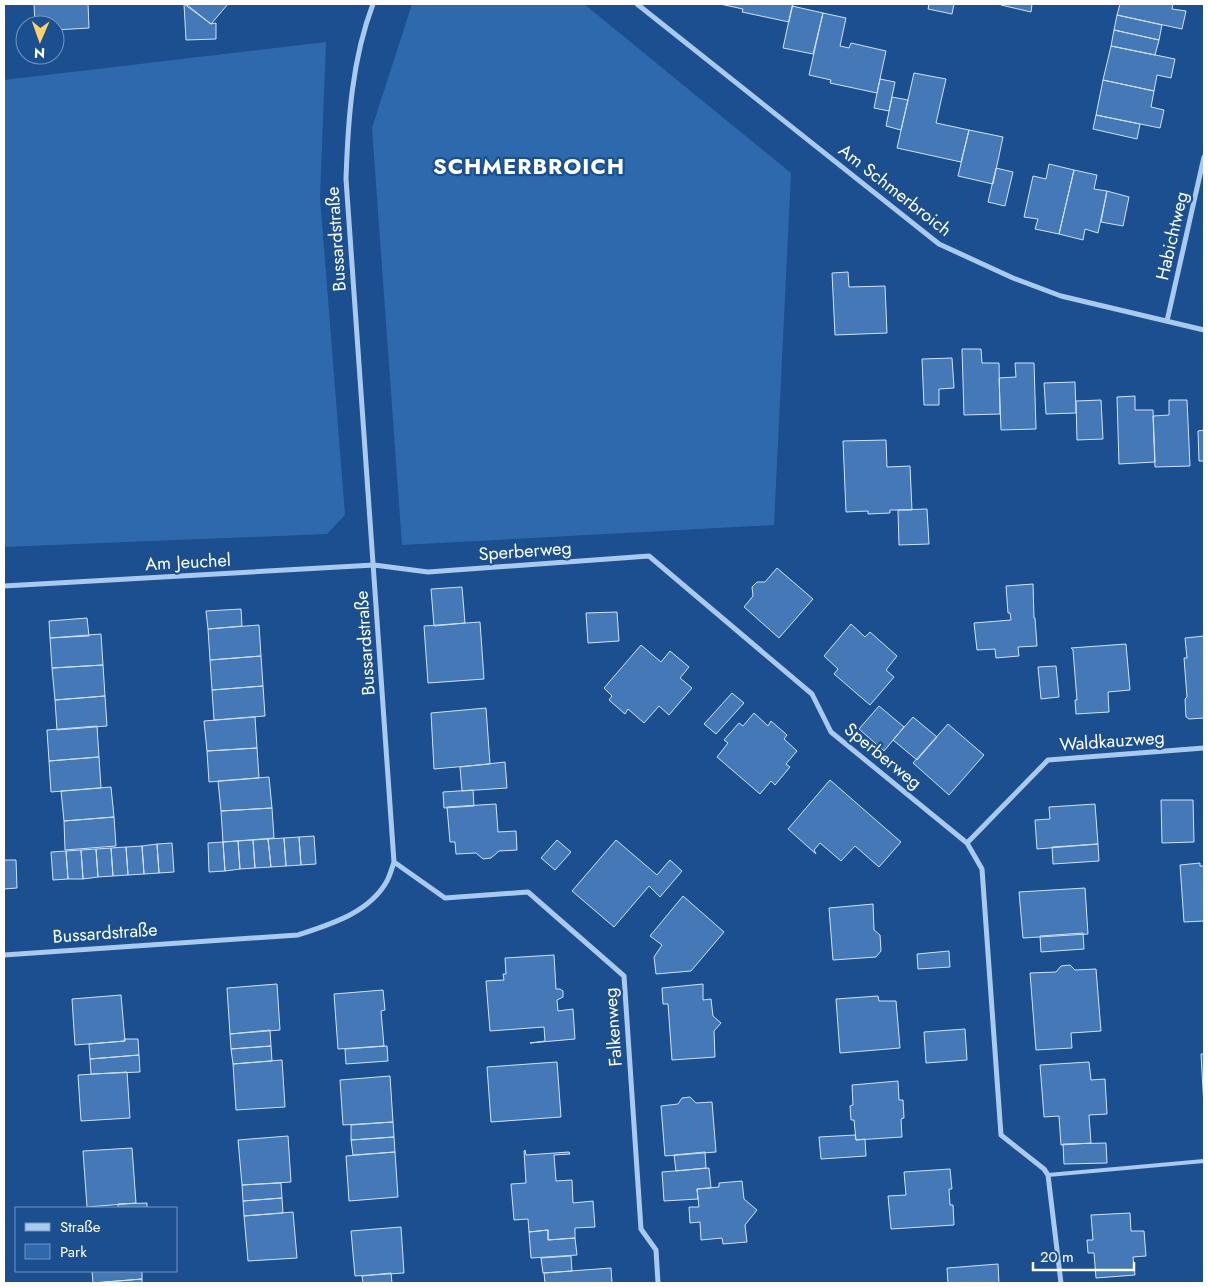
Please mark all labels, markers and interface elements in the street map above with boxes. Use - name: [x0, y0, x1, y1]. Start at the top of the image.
- north arrow: [15, 15, 65, 65]
- text: N: [34, 43, 45, 63]
- street label: Am Schmerbroich: [833, 137, 957, 243]
- district label: SCHMERBROICH: [433, 150, 625, 182]
- street label: Bussardstraße: [319, 186, 353, 292]
- street label: Habichtweg: [1149, 189, 1195, 283]
- street label: Sperberweg: [478, 535, 572, 567]
- street label: Am Jeuchel: [144, 547, 232, 577]
- street label: Bussardstraße: [348, 590, 382, 696]
- street label: Sperberweg: [839, 717, 927, 795]
- street label: Waldkauzweg: [1059, 724, 1165, 758]
- street label: Bussardstraße: [52, 916, 158, 950]
- street label: Falkenweg: [597, 987, 629, 1067]
- legend: [15, 1207, 178, 1272]
- text: Straße: [60, 1216, 101, 1238]
- scale bar: [1033, 1240, 1134, 1272]
- text: Park: [60, 1241, 87, 1263]
- text: 20 m: [1040, 1246, 1074, 1268]

